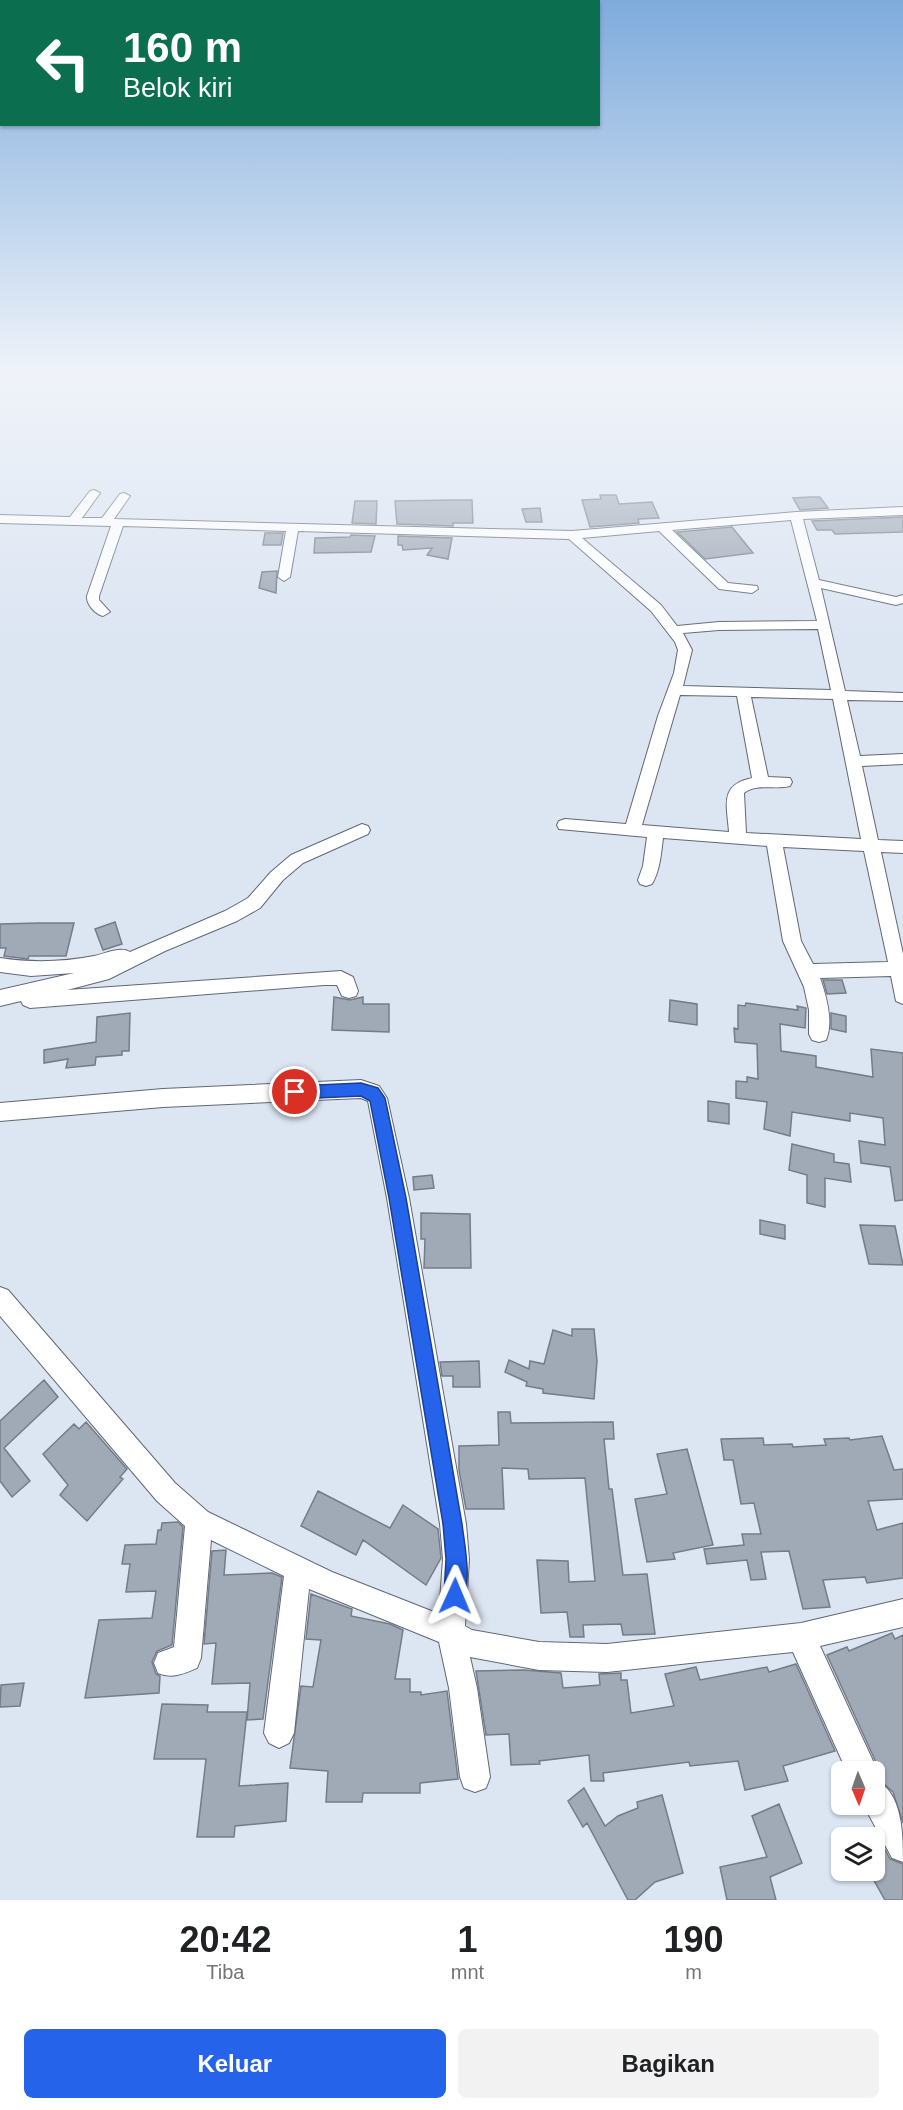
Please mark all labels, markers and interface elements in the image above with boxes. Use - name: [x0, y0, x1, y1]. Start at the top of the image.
- icon: left: [24, 24, 102, 102]
- text: 160 m: [123, 24, 242, 71]
- text: Belok kiri: [123, 73, 233, 103]
- pin: [269, 1066, 320, 1117]
- icon: arrive: [278, 1075, 311, 1108]
- position arrow: [423, 1564, 487, 1628]
- north arrow: [831, 1761, 885, 1815]
- map controls: [831, 1761, 885, 1881]
- button: layers: [831, 1827, 885, 1881]
- text: 20:42: [179, 1919, 271, 1960]
- text: 1: [457, 1919, 478, 1960]
- text: 190: [664, 1919, 724, 1960]
- text: Tiba: [206, 1961, 245, 1983]
- text: mnt: [451, 1961, 484, 1983]
- text: m: [685, 1961, 702, 1983]
- button: Keluar: [24, 2029, 446, 2098]
- button: Bagikan: [458, 2029, 879, 2098]

